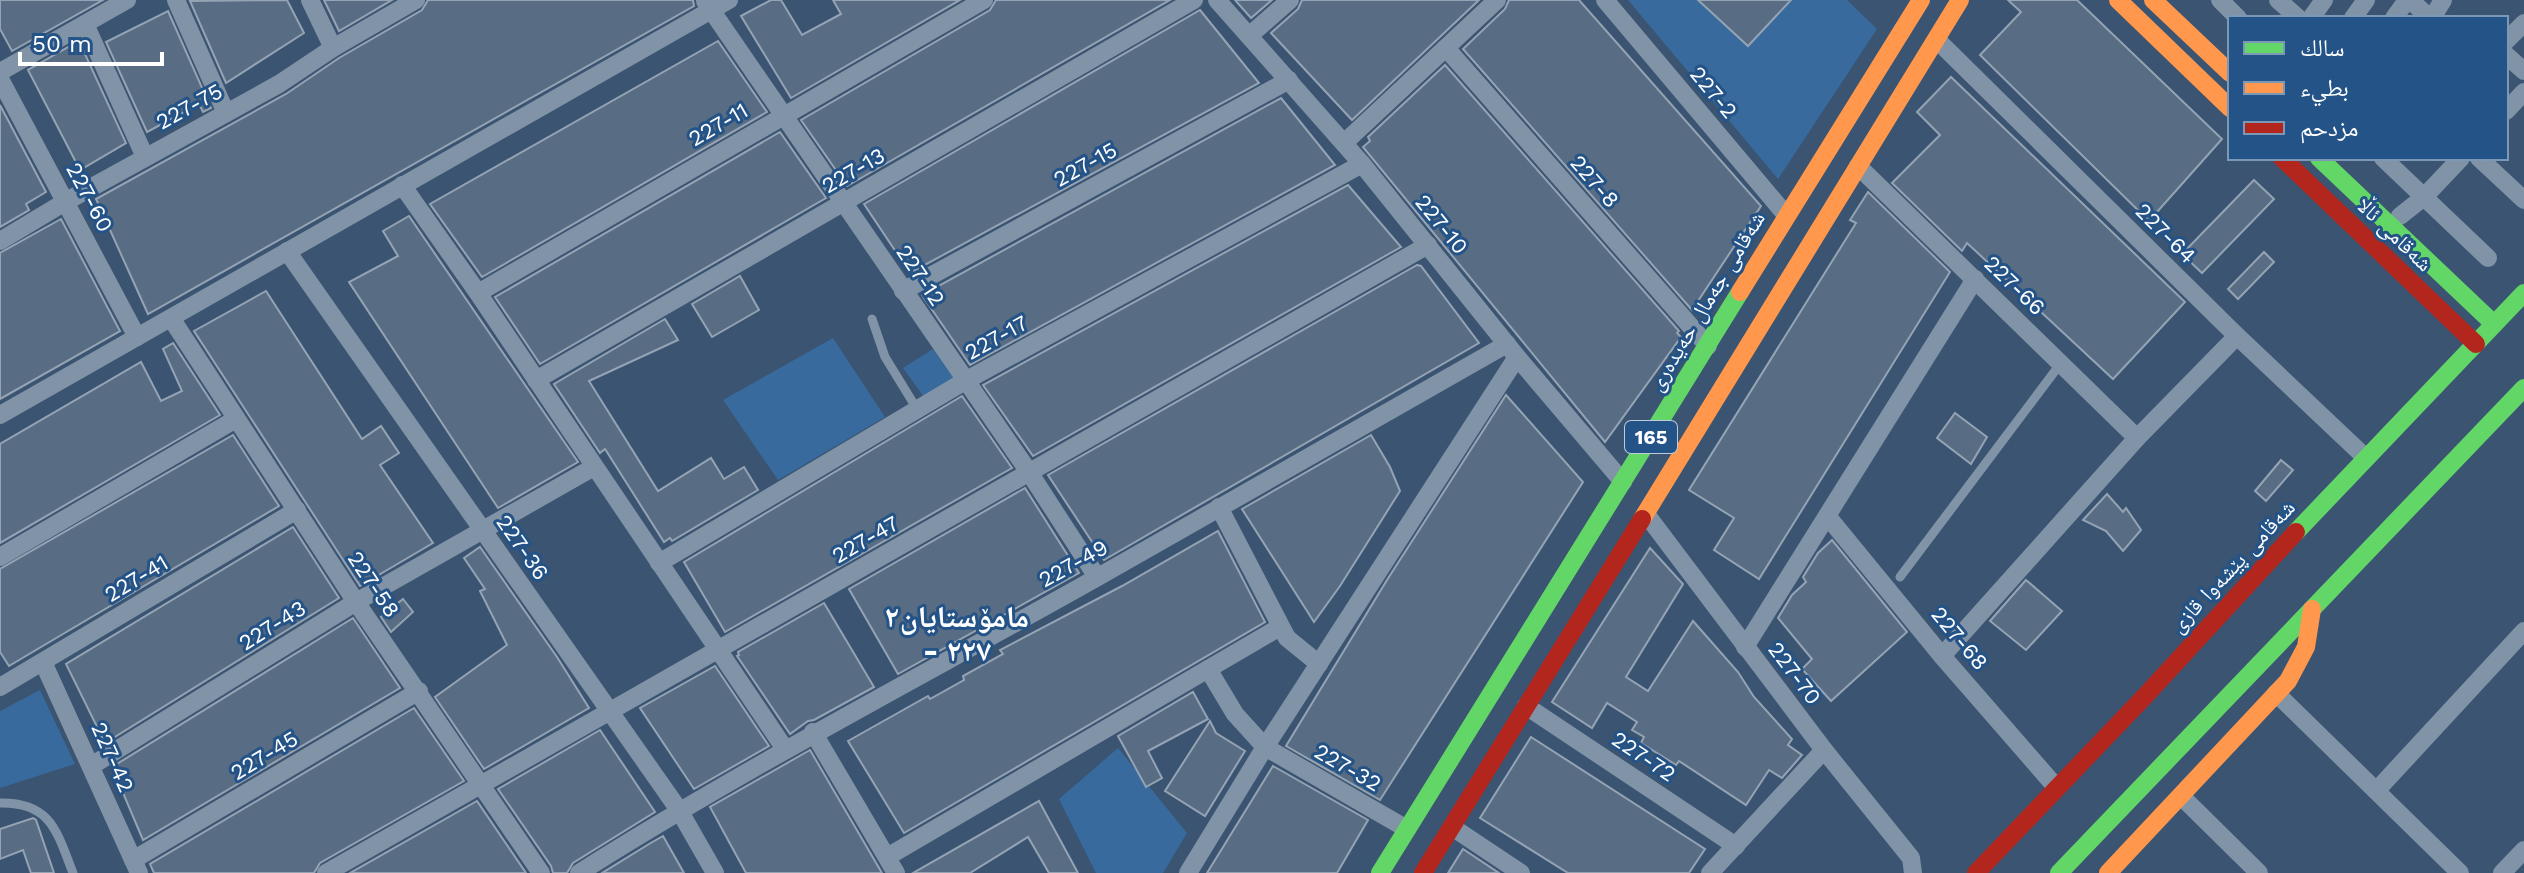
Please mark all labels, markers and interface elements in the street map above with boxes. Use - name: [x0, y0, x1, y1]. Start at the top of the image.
- scale bar: [20, 16, 162, 66]
- legend: [2228, 16, 2508, 160]
- text: 50 m: [32, 30, 92, 58]
- text: سالك: [2300, 34, 2345, 62]
- street label: 227-2: [1685, 61, 1742, 123]
- text: بطيء: [2300, 74, 2349, 107]
- street label: 227-75: [152, 78, 227, 135]
- street label: 227-11: [684, 98, 752, 151]
- text: مزدحم: [2300, 114, 2359, 144]
- street label: 227-15: [1049, 137, 1121, 192]
- street label: 227-13: [817, 143, 889, 198]
- street label: 227-8: [1565, 150, 1624, 213]
- street label: 227-60: [61, 158, 118, 236]
- street label: 227-10: [1410, 190, 1473, 259]
- street label: شه‌قامی ئاڵا: [2351, 191, 2439, 277]
- street label: 227-64: [2130, 198, 2201, 269]
- street label: شەقامی جەمال حەیدەری: [1643, 207, 1771, 396]
- street label: 227-12: [891, 240, 950, 311]
- street label: 227-66: [1979, 251, 2050, 320]
- street label: 227-17: [961, 310, 1032, 365]
- road number: 165: [1625, 421, 1677, 453]
- street label: شەقامی پێشەوا قازی: [2165, 495, 2301, 638]
- street label: 227-36: [491, 510, 554, 585]
- street label: 227-47: [828, 511, 903, 568]
- street label: 227-49: [1035, 534, 1112, 592]
- street label: 227-58: [343, 547, 405, 622]
- street label: 227-41: [100, 550, 172, 607]
- street label: 227-43: [234, 595, 310, 656]
- district label: مامۆستایان٢ - ٢٢٧: [885, 599, 1029, 668]
- street label: 227-68: [1926, 602, 1993, 675]
- street label: 227-70: [1763, 637, 1826, 710]
- street label: 227-42: [86, 718, 139, 796]
- street label: 227-45: [226, 726, 302, 785]
- street label: 227-72: [1607, 726, 1680, 787]
- street label: 227-32: [1310, 738, 1386, 797]

